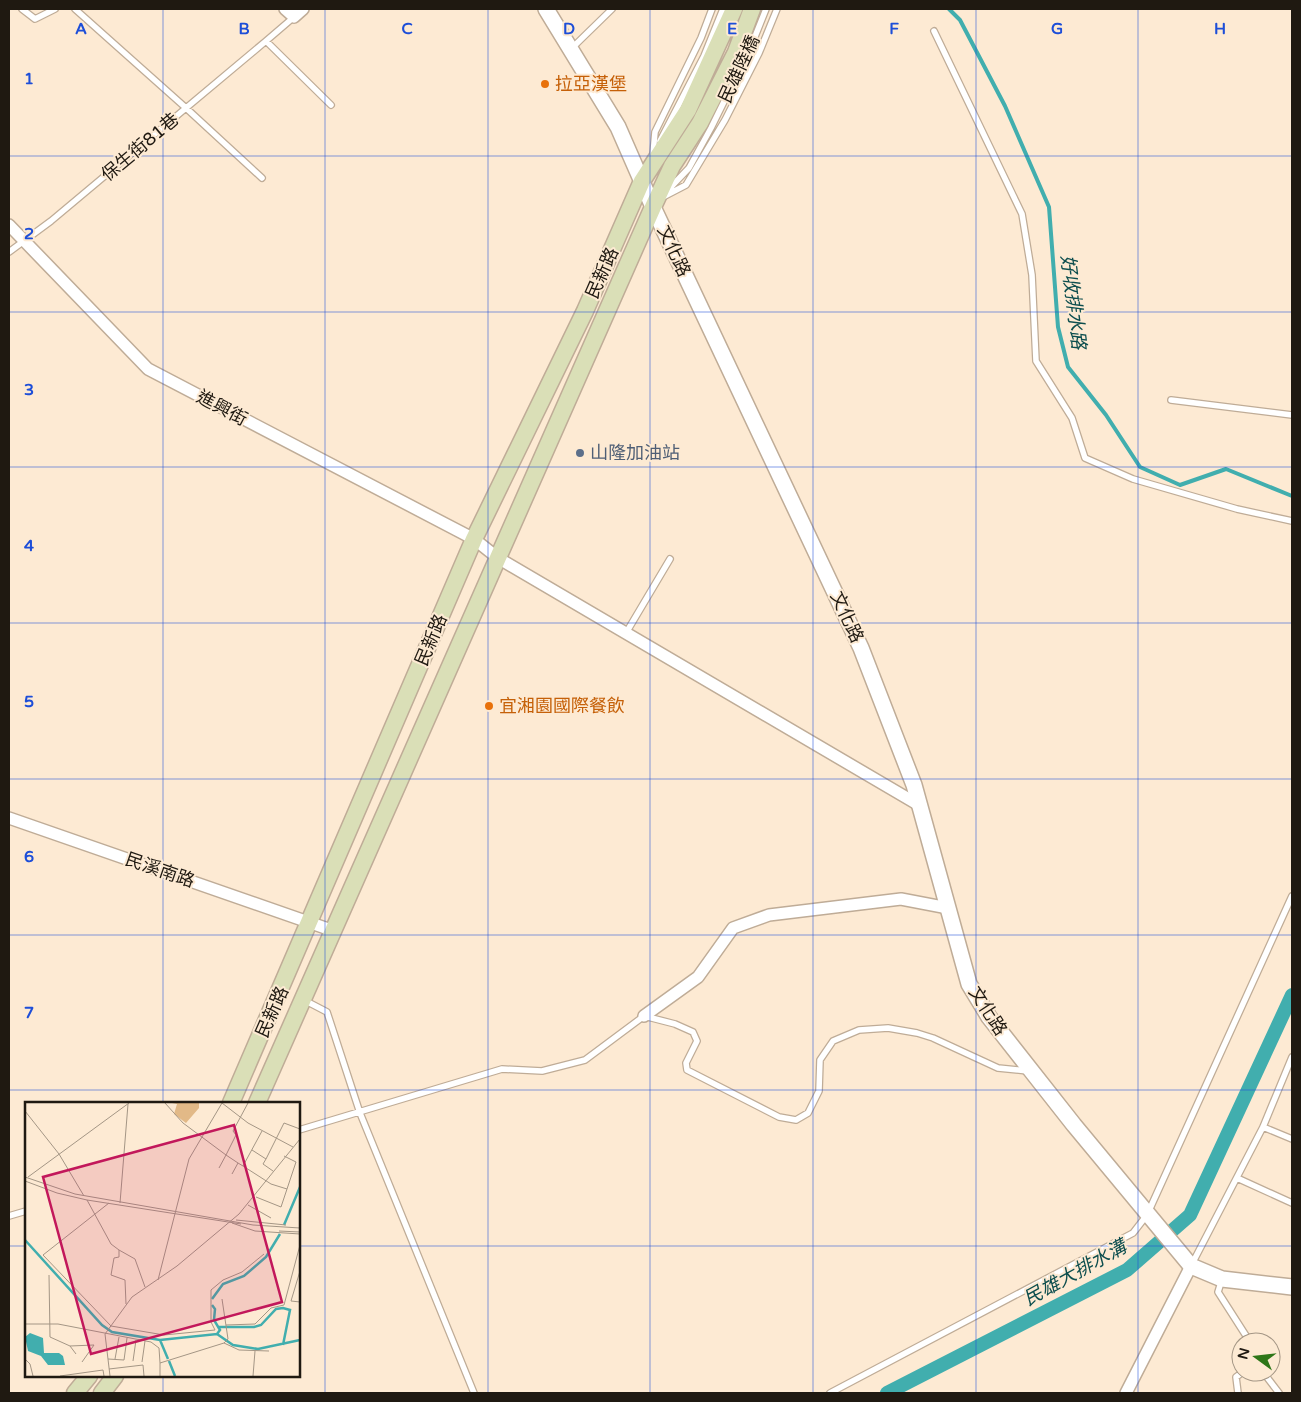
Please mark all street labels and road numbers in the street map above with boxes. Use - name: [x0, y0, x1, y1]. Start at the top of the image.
- street label: 民雄陸橋: [714, 32, 764, 106]
- street label: 保生街81巷: [97, 108, 183, 186]
- street label: 文化路: [653, 222, 695, 280]
- street label: 民新路: [581, 244, 623, 302]
- street label: 進興街: [193, 386, 251, 430]
- street label: 文化路: [826, 588, 868, 646]
- street label: 民新路: [410, 611, 452, 669]
- street label: 民溪南路: [122, 848, 198, 892]
- street label: 文化路: [964, 982, 1012, 1040]
- street label: 民新路: [251, 983, 293, 1041]

